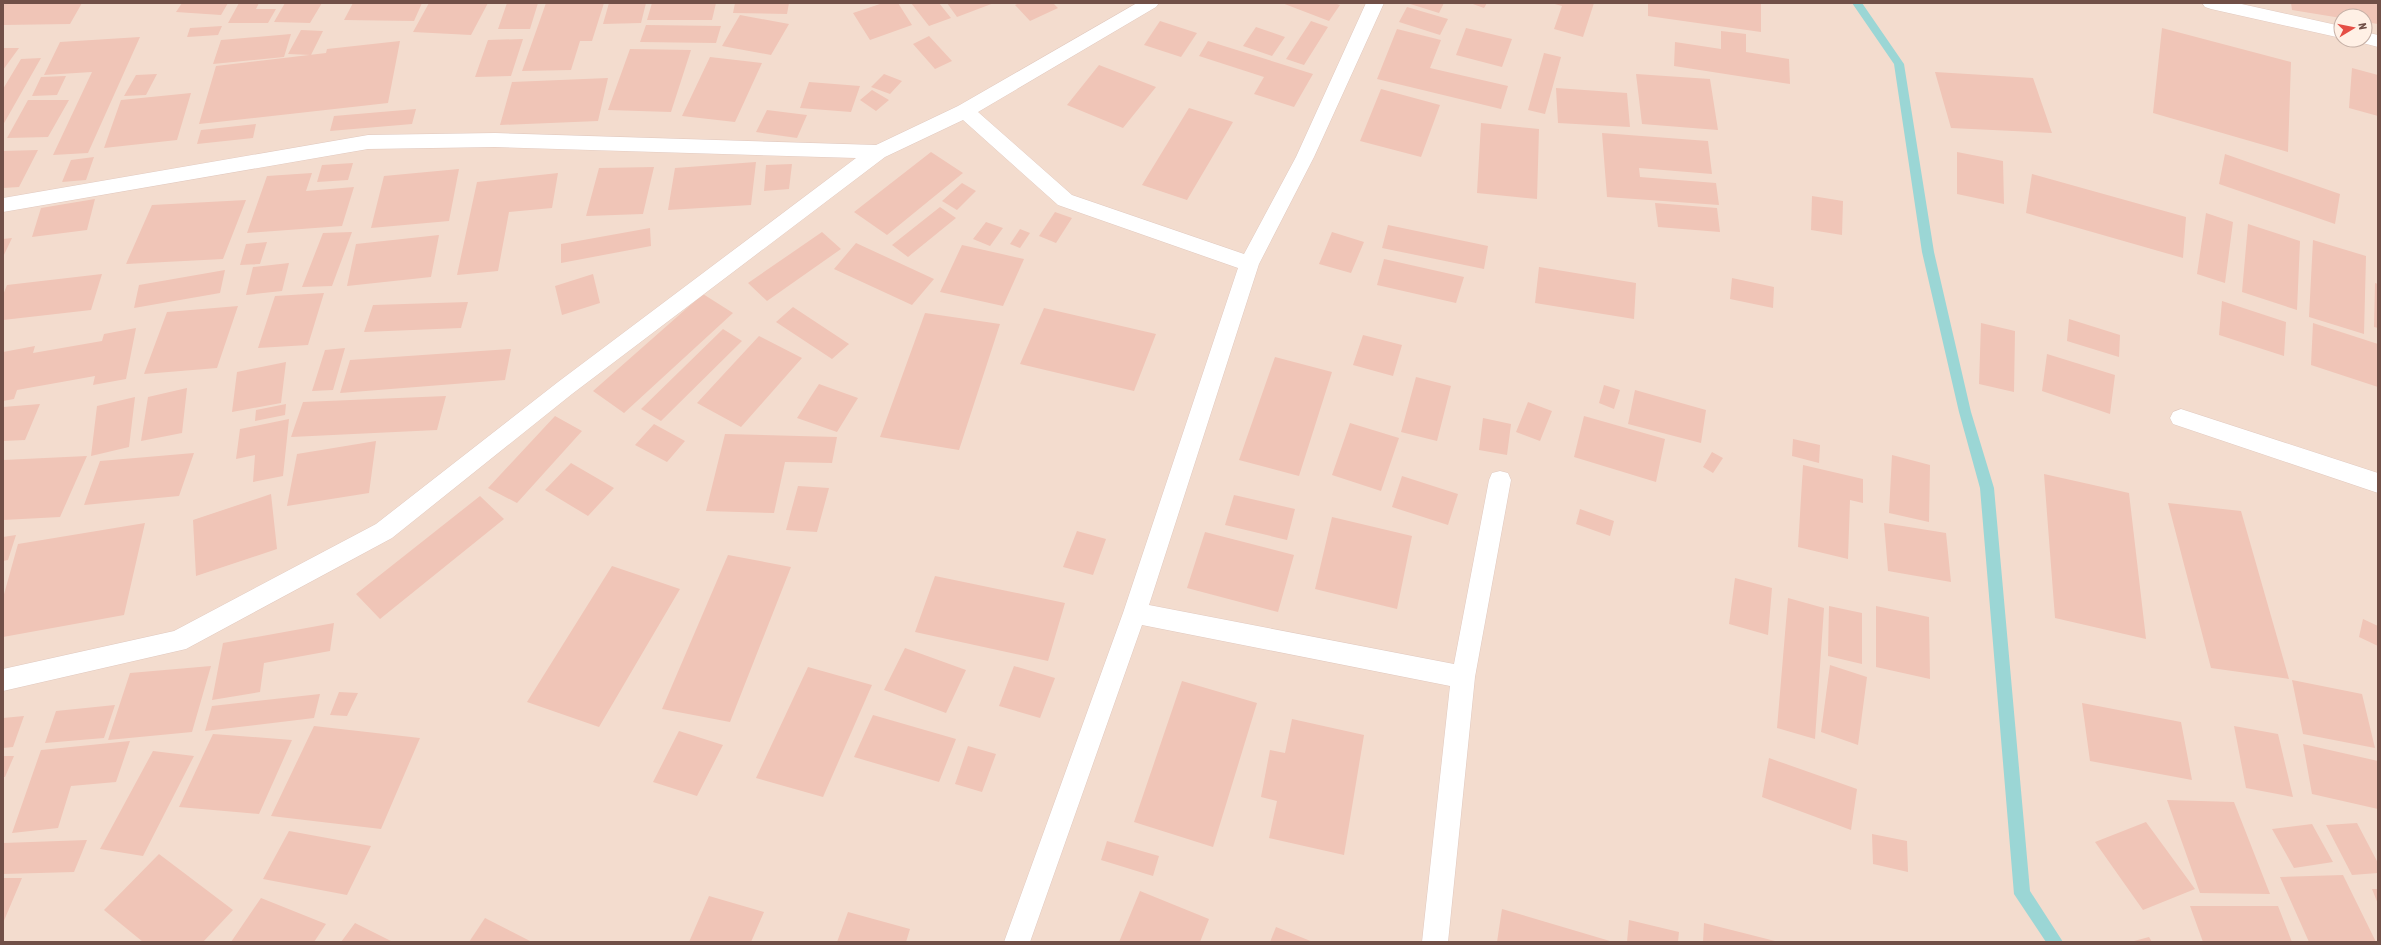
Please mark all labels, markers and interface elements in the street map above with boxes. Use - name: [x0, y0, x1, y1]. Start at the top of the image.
- north arrow: [2333, 8, 2373, 48]
- text: N: [2356, 22, 2369, 31]

